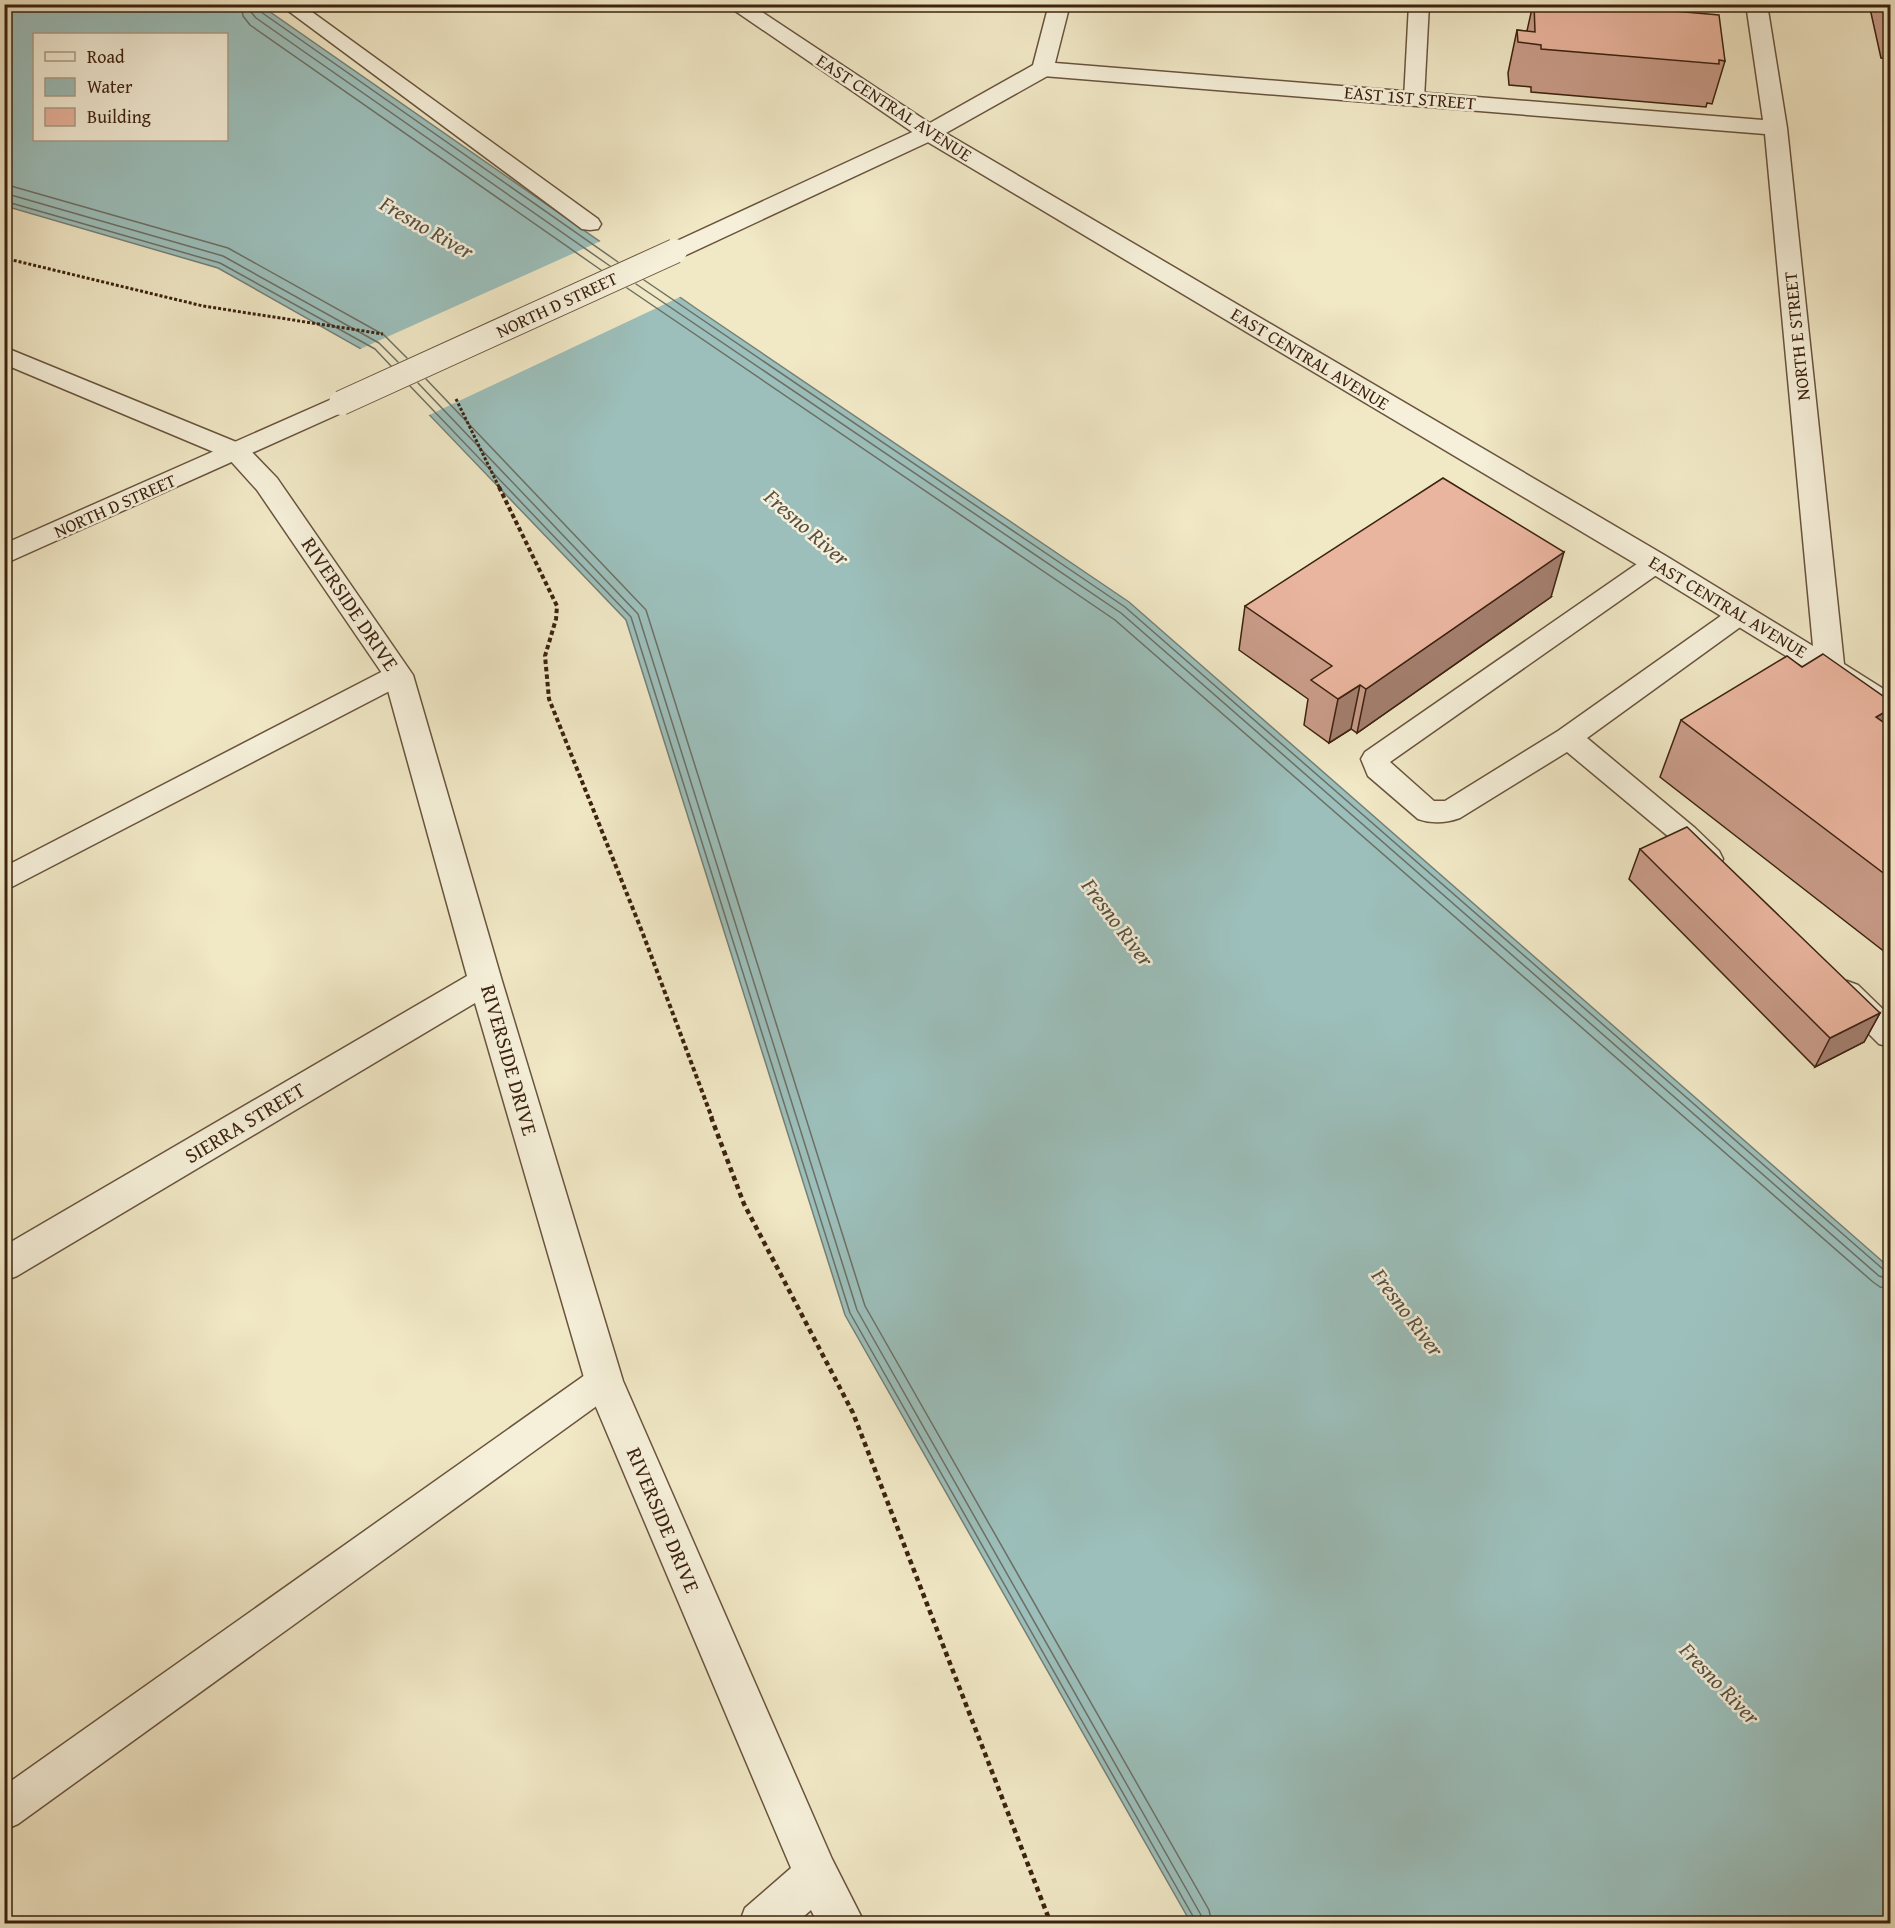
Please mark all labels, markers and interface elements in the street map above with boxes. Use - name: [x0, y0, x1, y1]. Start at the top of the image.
- legend: [33, 33, 228, 141]
- text: Road: [87, 43, 125, 70]
- street label: EAST CENTRAL AVENUE: [811, 47, 977, 168]
- text: Water: [87, 73, 133, 100]
- street label: EAST 1ST STREET: [1343, 78, 1477, 117]
- text: Building: [87, 103, 151, 130]
- water label: Fresno River: [373, 187, 481, 267]
- street label: NORTH D STREET: [492, 265, 622, 344]
- street label: NORTH E STREET: [1776, 270, 1817, 402]
- street label: EAST CENTRAL AVENUE: [1226, 300, 1395, 417]
- street label: NORTH D STREET: [49, 467, 180, 545]
- water label: Fresno River: [757, 480, 857, 574]
- street label: RIVERSIDE DRIVE: [294, 531, 407, 677]
- street label: EAST CENTRAL AVENUE: [1644, 548, 1813, 665]
- water label: Fresno River: [1073, 870, 1162, 974]
- street label: RIVERSIDE DRIVE: [473, 981, 546, 1139]
- street label: SIERRA STREET: [178, 1074, 311, 1171]
- water label: Fresno River: [1363, 1260, 1452, 1364]
- street label: RIVERSIDE DRIVE: [619, 1442, 708, 1598]
- water label: Fresno River: [1672, 1634, 1768, 1732]

